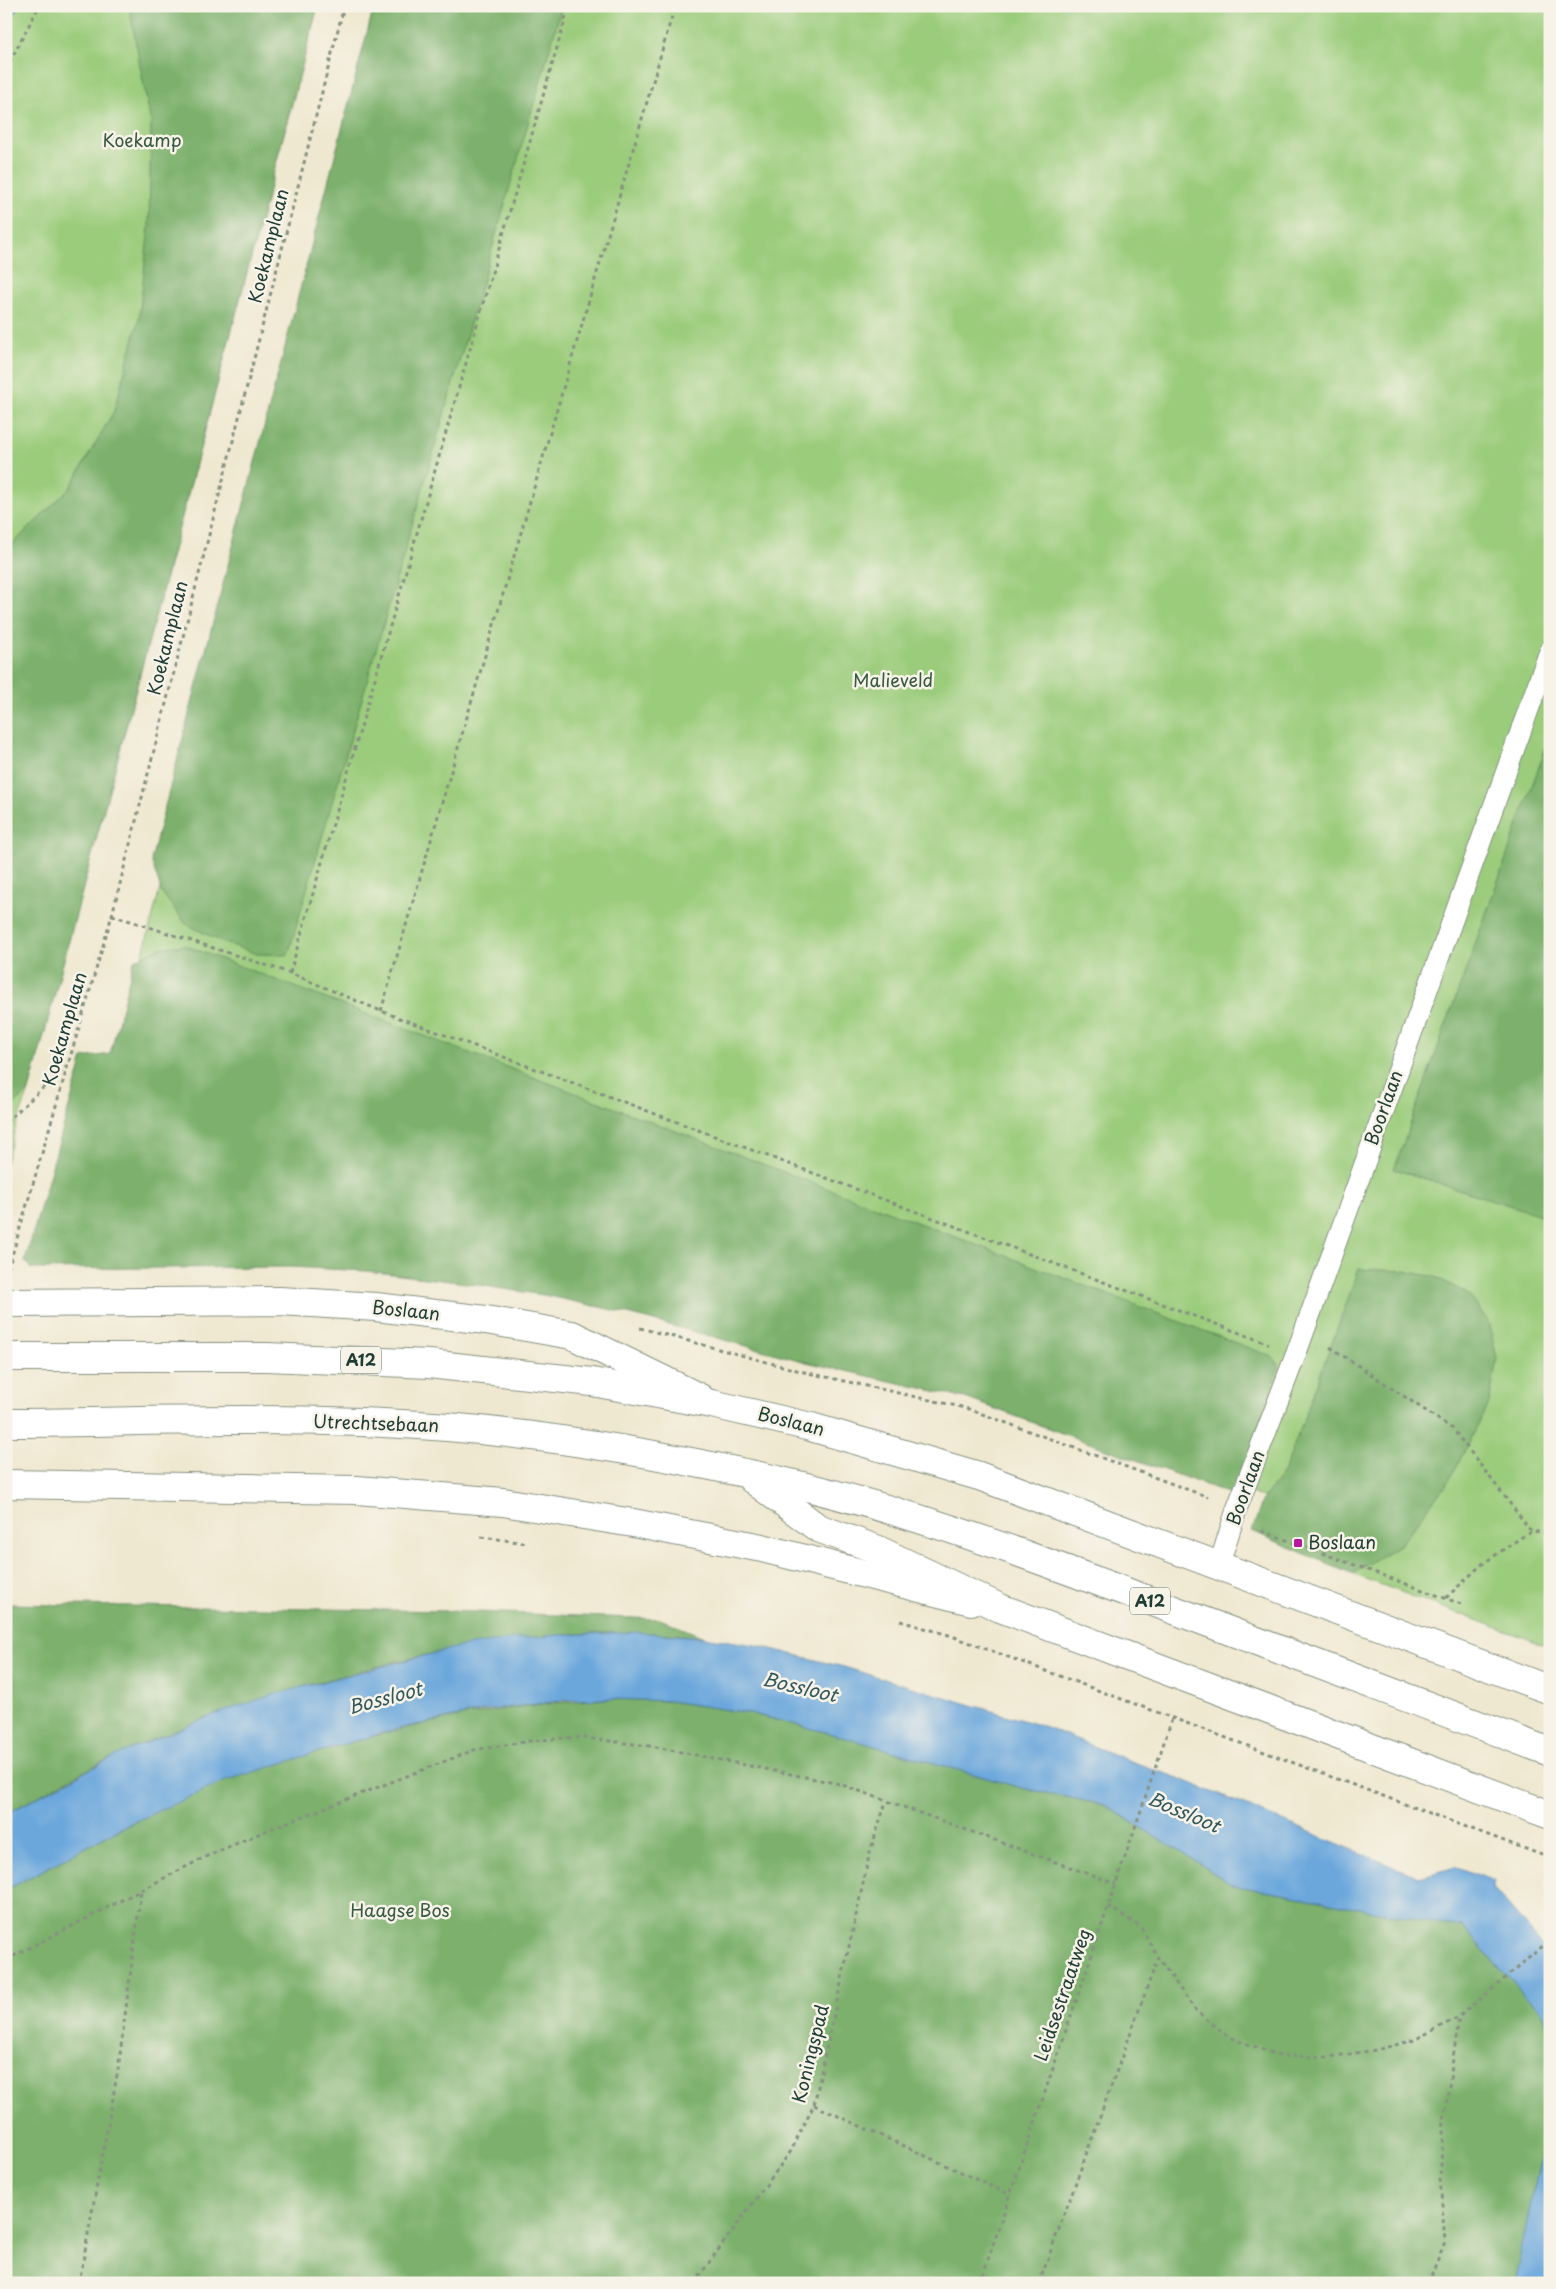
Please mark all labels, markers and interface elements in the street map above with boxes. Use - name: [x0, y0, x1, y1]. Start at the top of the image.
- park label: Koekamp: [102, 126, 182, 153]
- street label: Koekamplaan: [240, 186, 295, 306]
- street label: Koekamplaan: [139, 578, 194, 698]
- park label: Malieveld: [853, 666, 933, 693]
- street label: Koekamplaan: [34, 969, 93, 1089]
- street label: Boorlaan: [1357, 1066, 1409, 1149]
- street label: Boslaan: [371, 1293, 441, 1326]
- road number: A12: [341, 1346, 381, 1374]
- street label: Boslaan: [755, 1399, 828, 1442]
- street label: Utrechtsebaan: [313, 1407, 440, 1438]
- street label: Boorlaan: [1219, 1446, 1271, 1529]
- place label: Boslaan: [1308, 1528, 1376, 1555]
- marker: Boslaan: [1292, 1537, 1304, 1549]
- road number: A12: [1130, 1588, 1170, 1614]
- water label: Bossloot: [760, 1664, 842, 1709]
- water label: Bossloot: [345, 1673, 427, 1720]
- water label: Bossloot: [1144, 1783, 1227, 1840]
- park label: Haagse Bos: [350, 1896, 450, 1923]
- street label: Leidsestraatweg: [1026, 1925, 1097, 2065]
- street label: Koningspad: [784, 2002, 835, 2106]

